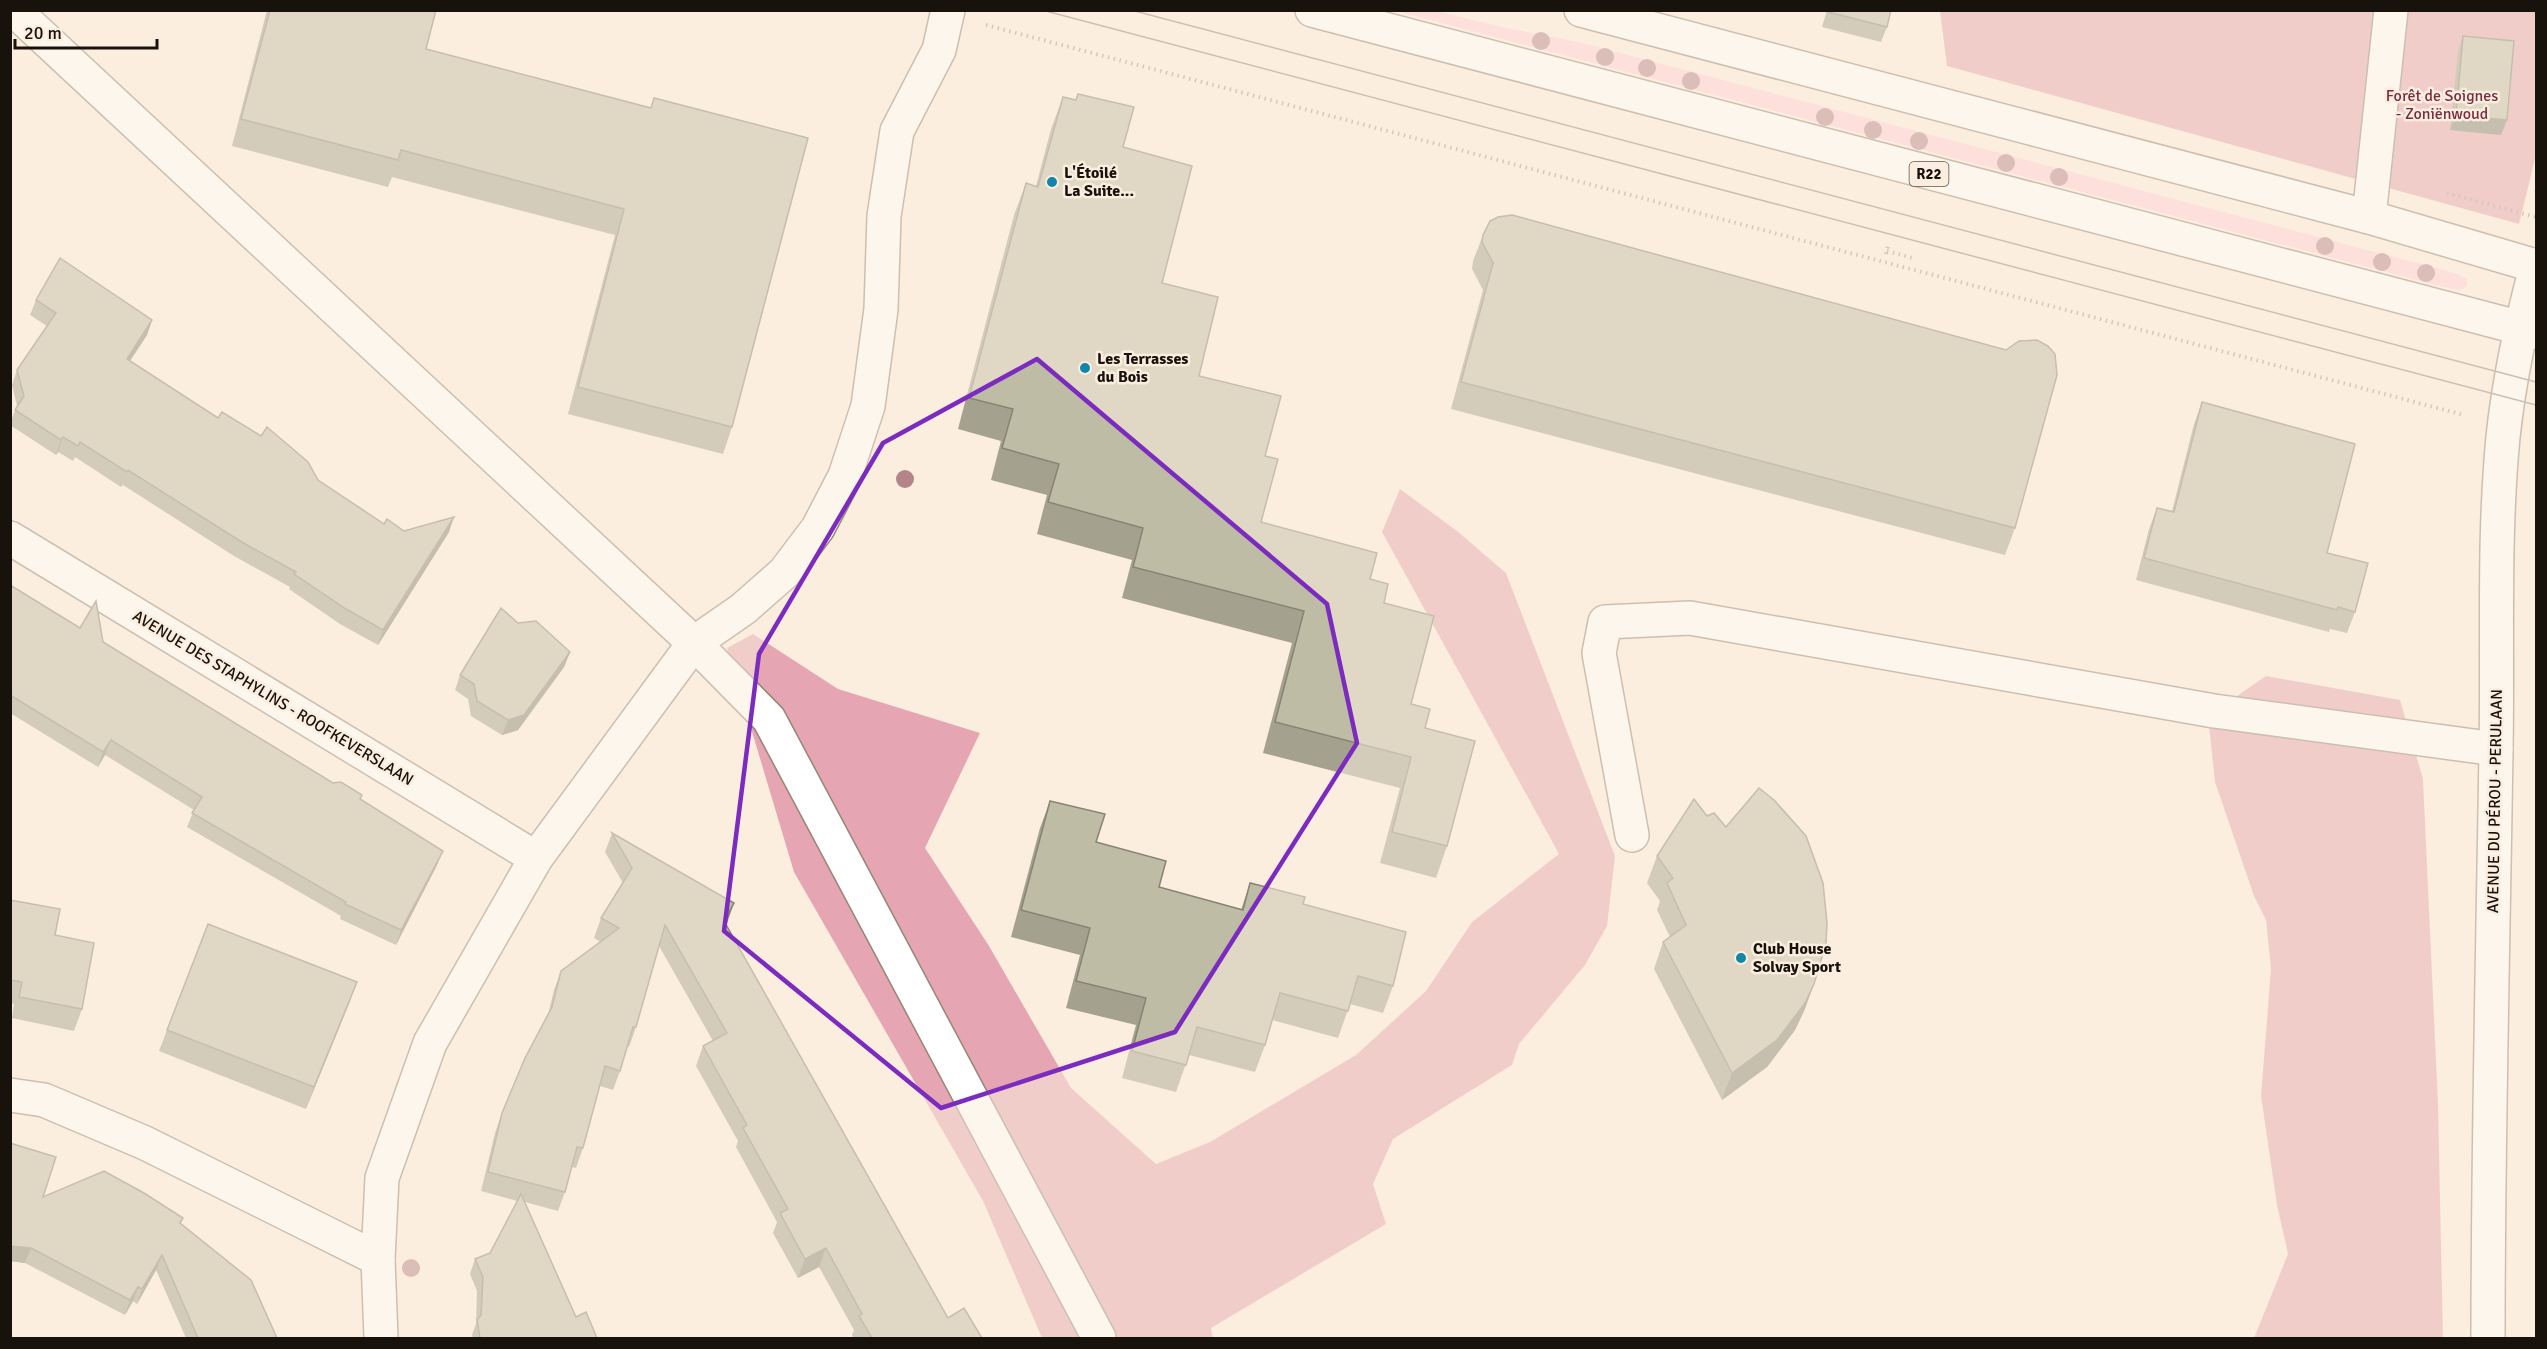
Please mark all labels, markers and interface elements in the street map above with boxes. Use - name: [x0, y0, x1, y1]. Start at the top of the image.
- scale bar: [15, 12, 158, 50]
- text: 20 m: [24, 22, 62, 44]
- park label: Forêt de Soignes - Zoniënwoud: [2386, 86, 2498, 124]
- road number: R22: [1910, 162, 1948, 186]
- place label: L'Étoilé La Suite...: [1064, 163, 1134, 201]
- marker: L'Étoilé La Suite...: [1045, 175, 1059, 189]
- place label: Les Terrasses du Bois: [1097, 349, 1188, 387]
- marker: Les Terrasses du Bois: [1078, 361, 1092, 375]
- street label: AVENUE DES STAPHYLINS - ROOFKEVERSLAAN: [129, 606, 417, 790]
- street label: AVENUE DU PÉROU - PERULAAN: [2483, 689, 2507, 913]
- place label: Club House Solvay Sport: [1753, 939, 1841, 977]
- marker: Club House Solvay Sport: [1734, 951, 1748, 965]

